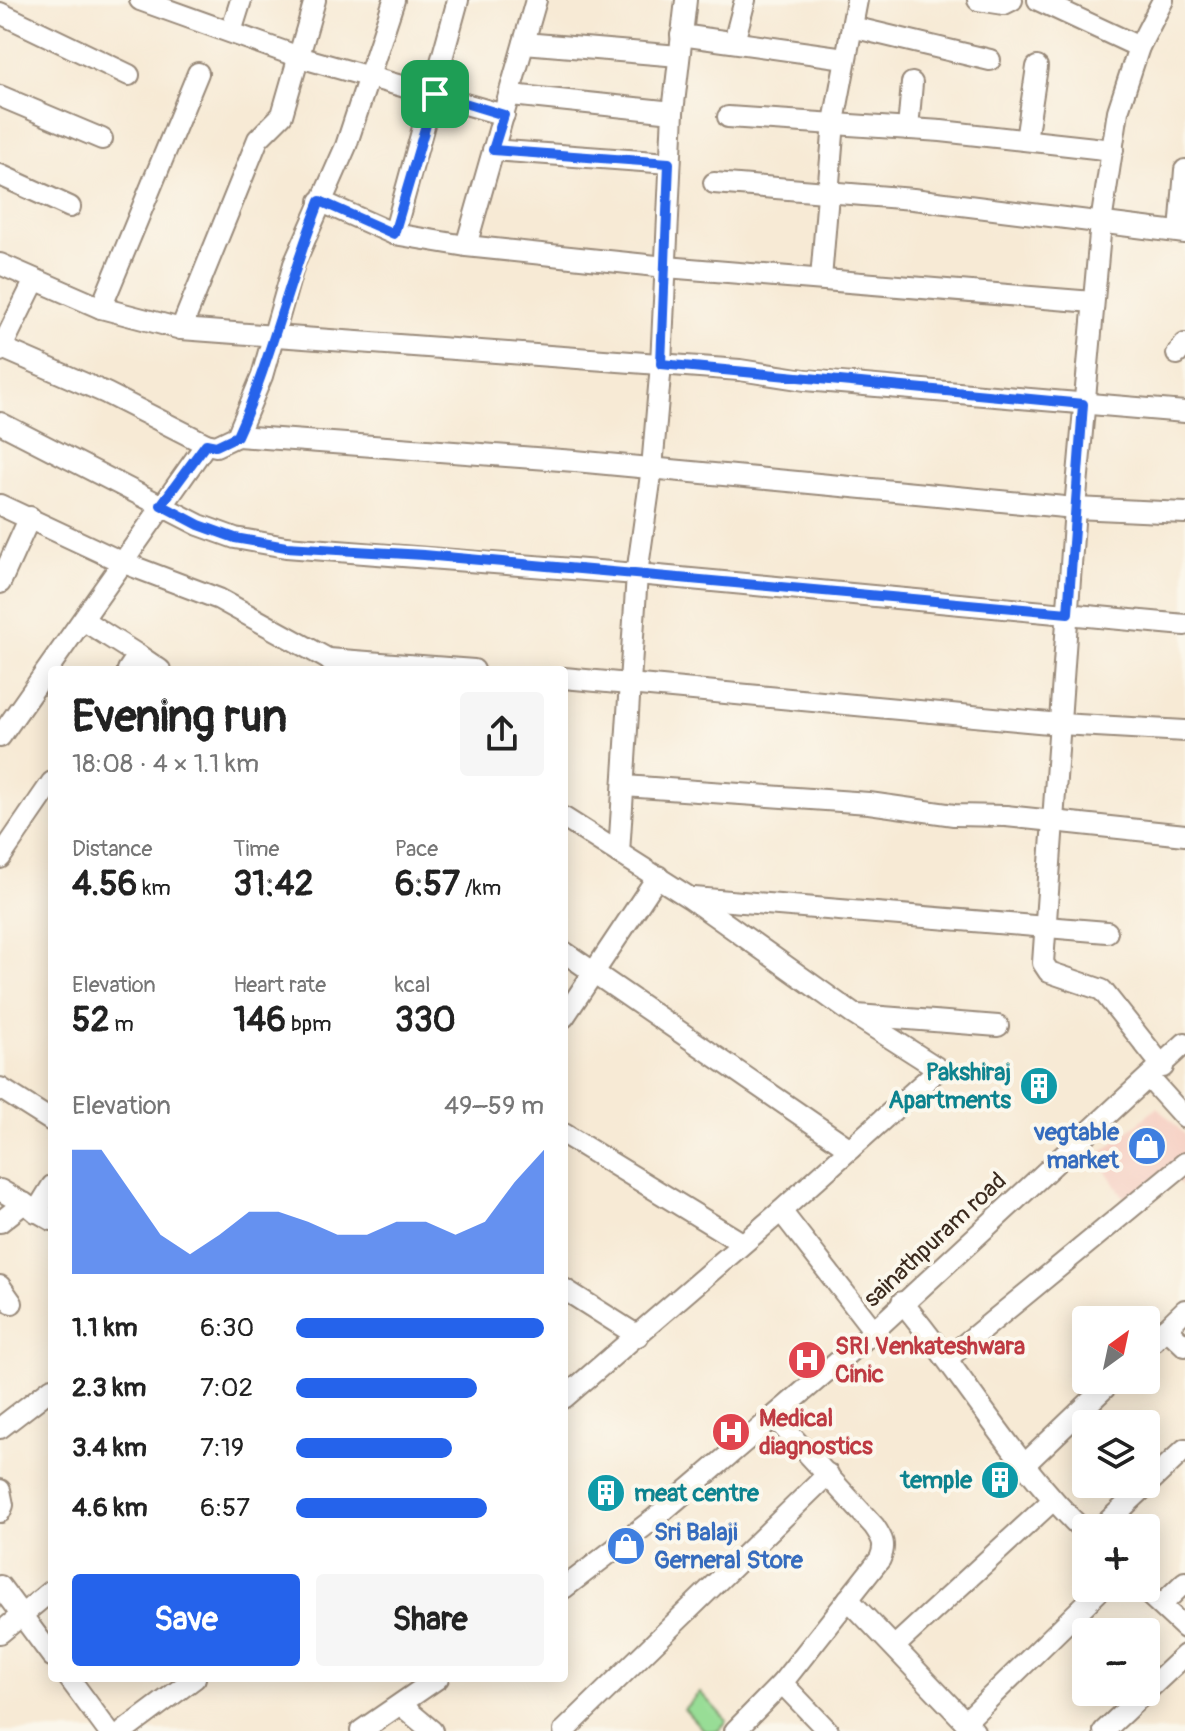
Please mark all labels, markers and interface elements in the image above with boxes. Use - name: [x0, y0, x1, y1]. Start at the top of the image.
- pin: [401, 60, 469, 128]
- icon: arrive: [413, 72, 457, 116]
- text: Evening run: [72, 690, 287, 745]
- button: share: [460, 692, 544, 776]
- text: 18:08 · 4 × 1.1 km: [72, 748, 259, 780]
- text: Distance: [72, 835, 152, 863]
- text: Time: [233, 835, 279, 863]
- text: Pace: [395, 835, 438, 863]
- text: 4.56: [72, 863, 137, 906]
- text: 31:42: [233, 863, 313, 906]
- text: 6:57: [395, 863, 460, 906]
- text: km: [137, 874, 171, 902]
- text: /km: [460, 874, 501, 902]
- text: Elevation: [72, 971, 156, 999]
- text: Heart rate: [233, 971, 326, 999]
- text: kcal: [395, 971, 430, 999]
- text: 52: [72, 999, 109, 1042]
- text: 146: [233, 999, 286, 1042]
- text: 330: [395, 999, 456, 1042]
- text: m: [109, 1010, 134, 1038]
- text: bpm: [286, 1010, 332, 1038]
- place label: Pakshiraj Apartments: [888, 1058, 1011, 1115]
- building icon: Pakshiraj Apartments: [1018, 1065, 1060, 1107]
- text: Elevation: [72, 1090, 171, 1122]
- text: 49–59 m: [444, 1090, 544, 1122]
- place label: vegtable market: [1033, 1118, 1120, 1175]
- shop icon: vegtable market: [1126, 1125, 1168, 1167]
- street label: sainathpuram road: [858, 1167, 1012, 1313]
- north arrow: [1072, 1306, 1160, 1394]
- map controls: [1072, 1306, 1160, 1706]
- text: 1.1 km: [72, 1312, 138, 1344]
- text: 6:30: [200, 1312, 254, 1344]
- place label: SRI Venkateshwara Cinic: [835, 1332, 1025, 1389]
- hospital icon: SRI Venkateshwara Cinic: [786, 1339, 828, 1381]
- text: 2.3 km: [72, 1372, 146, 1404]
- text: 7:02: [200, 1372, 253, 1404]
- place label: Medical diagnostics: [759, 1404, 873, 1461]
- button: layers: [1072, 1410, 1160, 1498]
- hospital icon: Medical diagnostics: [710, 1411, 752, 1453]
- text: 3.4 km: [72, 1432, 147, 1464]
- text: 7:19: [200, 1432, 244, 1464]
- building icon: temple: [979, 1459, 1021, 1501]
- place label: temple: [900, 1466, 973, 1495]
- building icon: meat centre: [585, 1472, 627, 1514]
- place label: meat centre: [634, 1479, 760, 1508]
- text: 4.6 km: [72, 1492, 147, 1524]
- text: 6:57: [200, 1492, 250, 1524]
- button: +: [1072, 1514, 1160, 1602]
- place label: Sri Balaji Gerneral Store: [654, 1518, 804, 1575]
- shop icon: Sri Balaji Gerneral Store: [605, 1525, 647, 1567]
- button: Save: [72, 1574, 300, 1666]
- button: Share: [316, 1574, 544, 1666]
- button: −: [1072, 1618, 1160, 1706]

